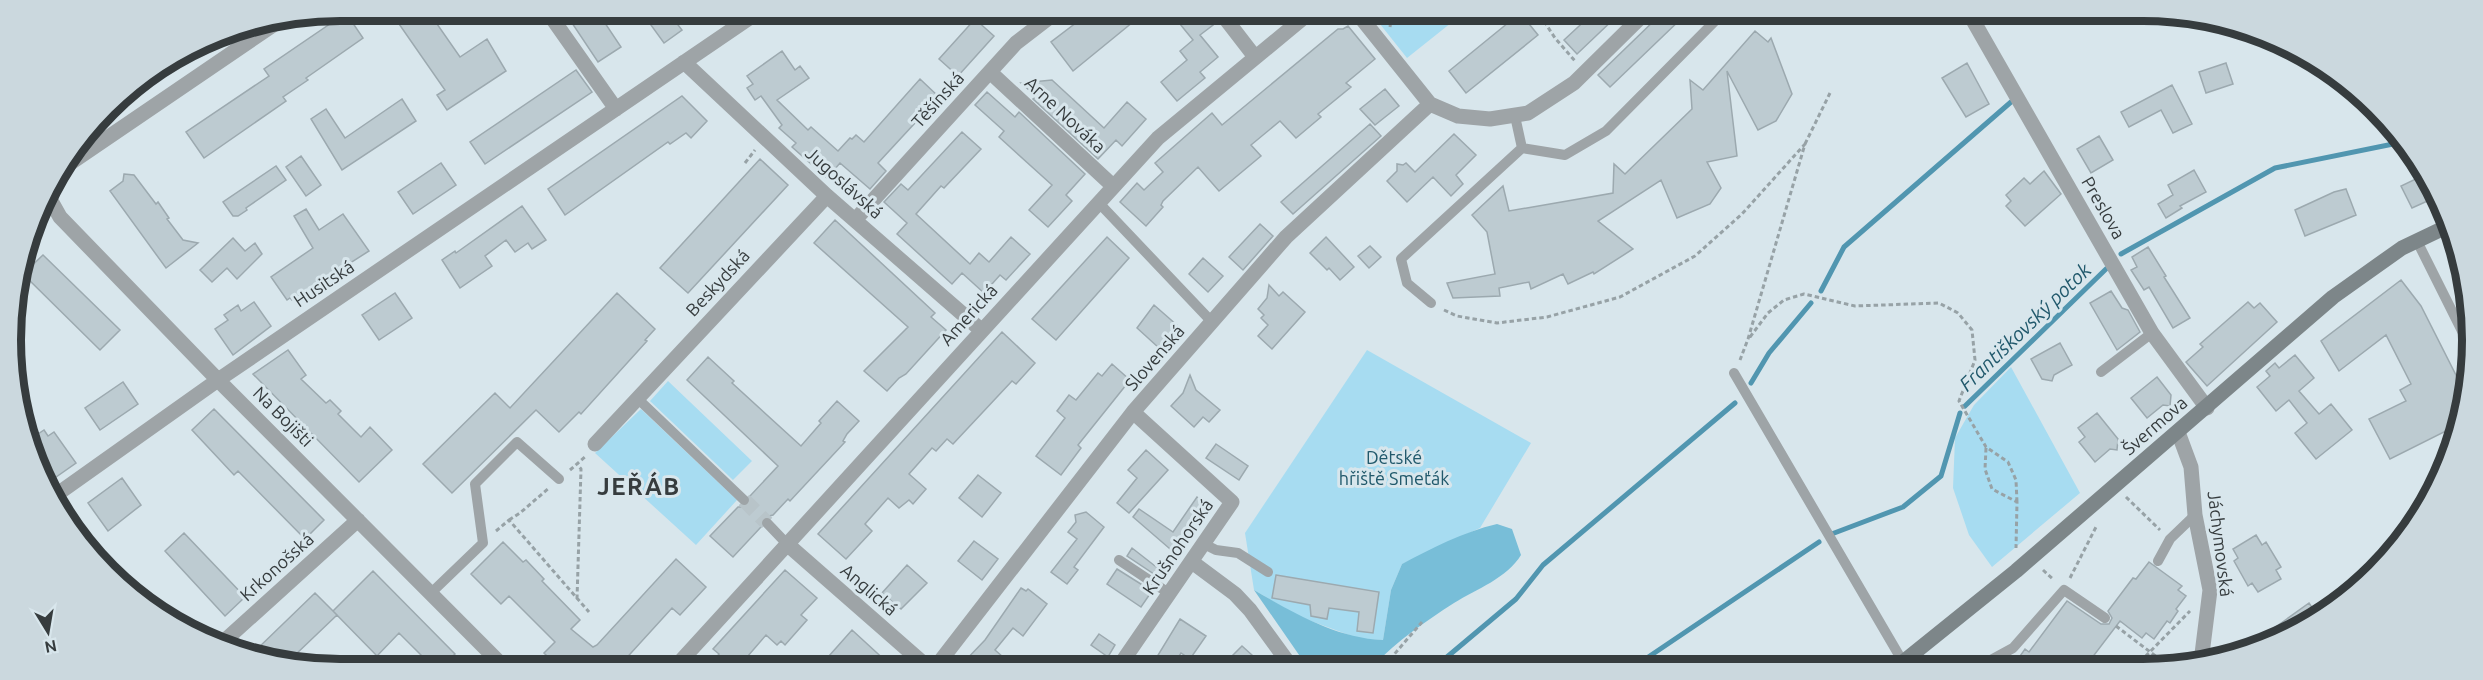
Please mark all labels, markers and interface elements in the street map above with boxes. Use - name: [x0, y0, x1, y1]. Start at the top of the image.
- street label: Těšínská: [907, 67, 967, 131]
- street label: Arne Nováka: [1021, 72, 1110, 157]
- street label: Jugoslávská: [802, 142, 887, 222]
- street label: Preslova: [2078, 173, 2130, 242]
- street label: Beskydská: [681, 245, 753, 320]
- street label: Husitská: [290, 256, 357, 311]
- water label: Františkovský potok: [1954, 257, 2096, 395]
- street label: Americká: [936, 280, 1001, 349]
- street label: Slovenská: [1121, 321, 1188, 394]
- street label: Na Bojišti: [250, 382, 318, 450]
- street label: Švermova: [2117, 391, 2191, 459]
- park label: Dětské hřiště Smeťák: [1339, 447, 1449, 488]
- district label: JEŘÁB: [597, 471, 681, 500]
- street label: Jáchymovská: [2205, 490, 2237, 598]
- street label: Krušnohorská: [1138, 495, 1216, 598]
- street label: Krkonošská: [236, 528, 317, 604]
- street label: Anglická: [837, 559, 902, 619]
- north arrow: [18, 602, 78, 662]
- text: N: [43, 637, 58, 657]

